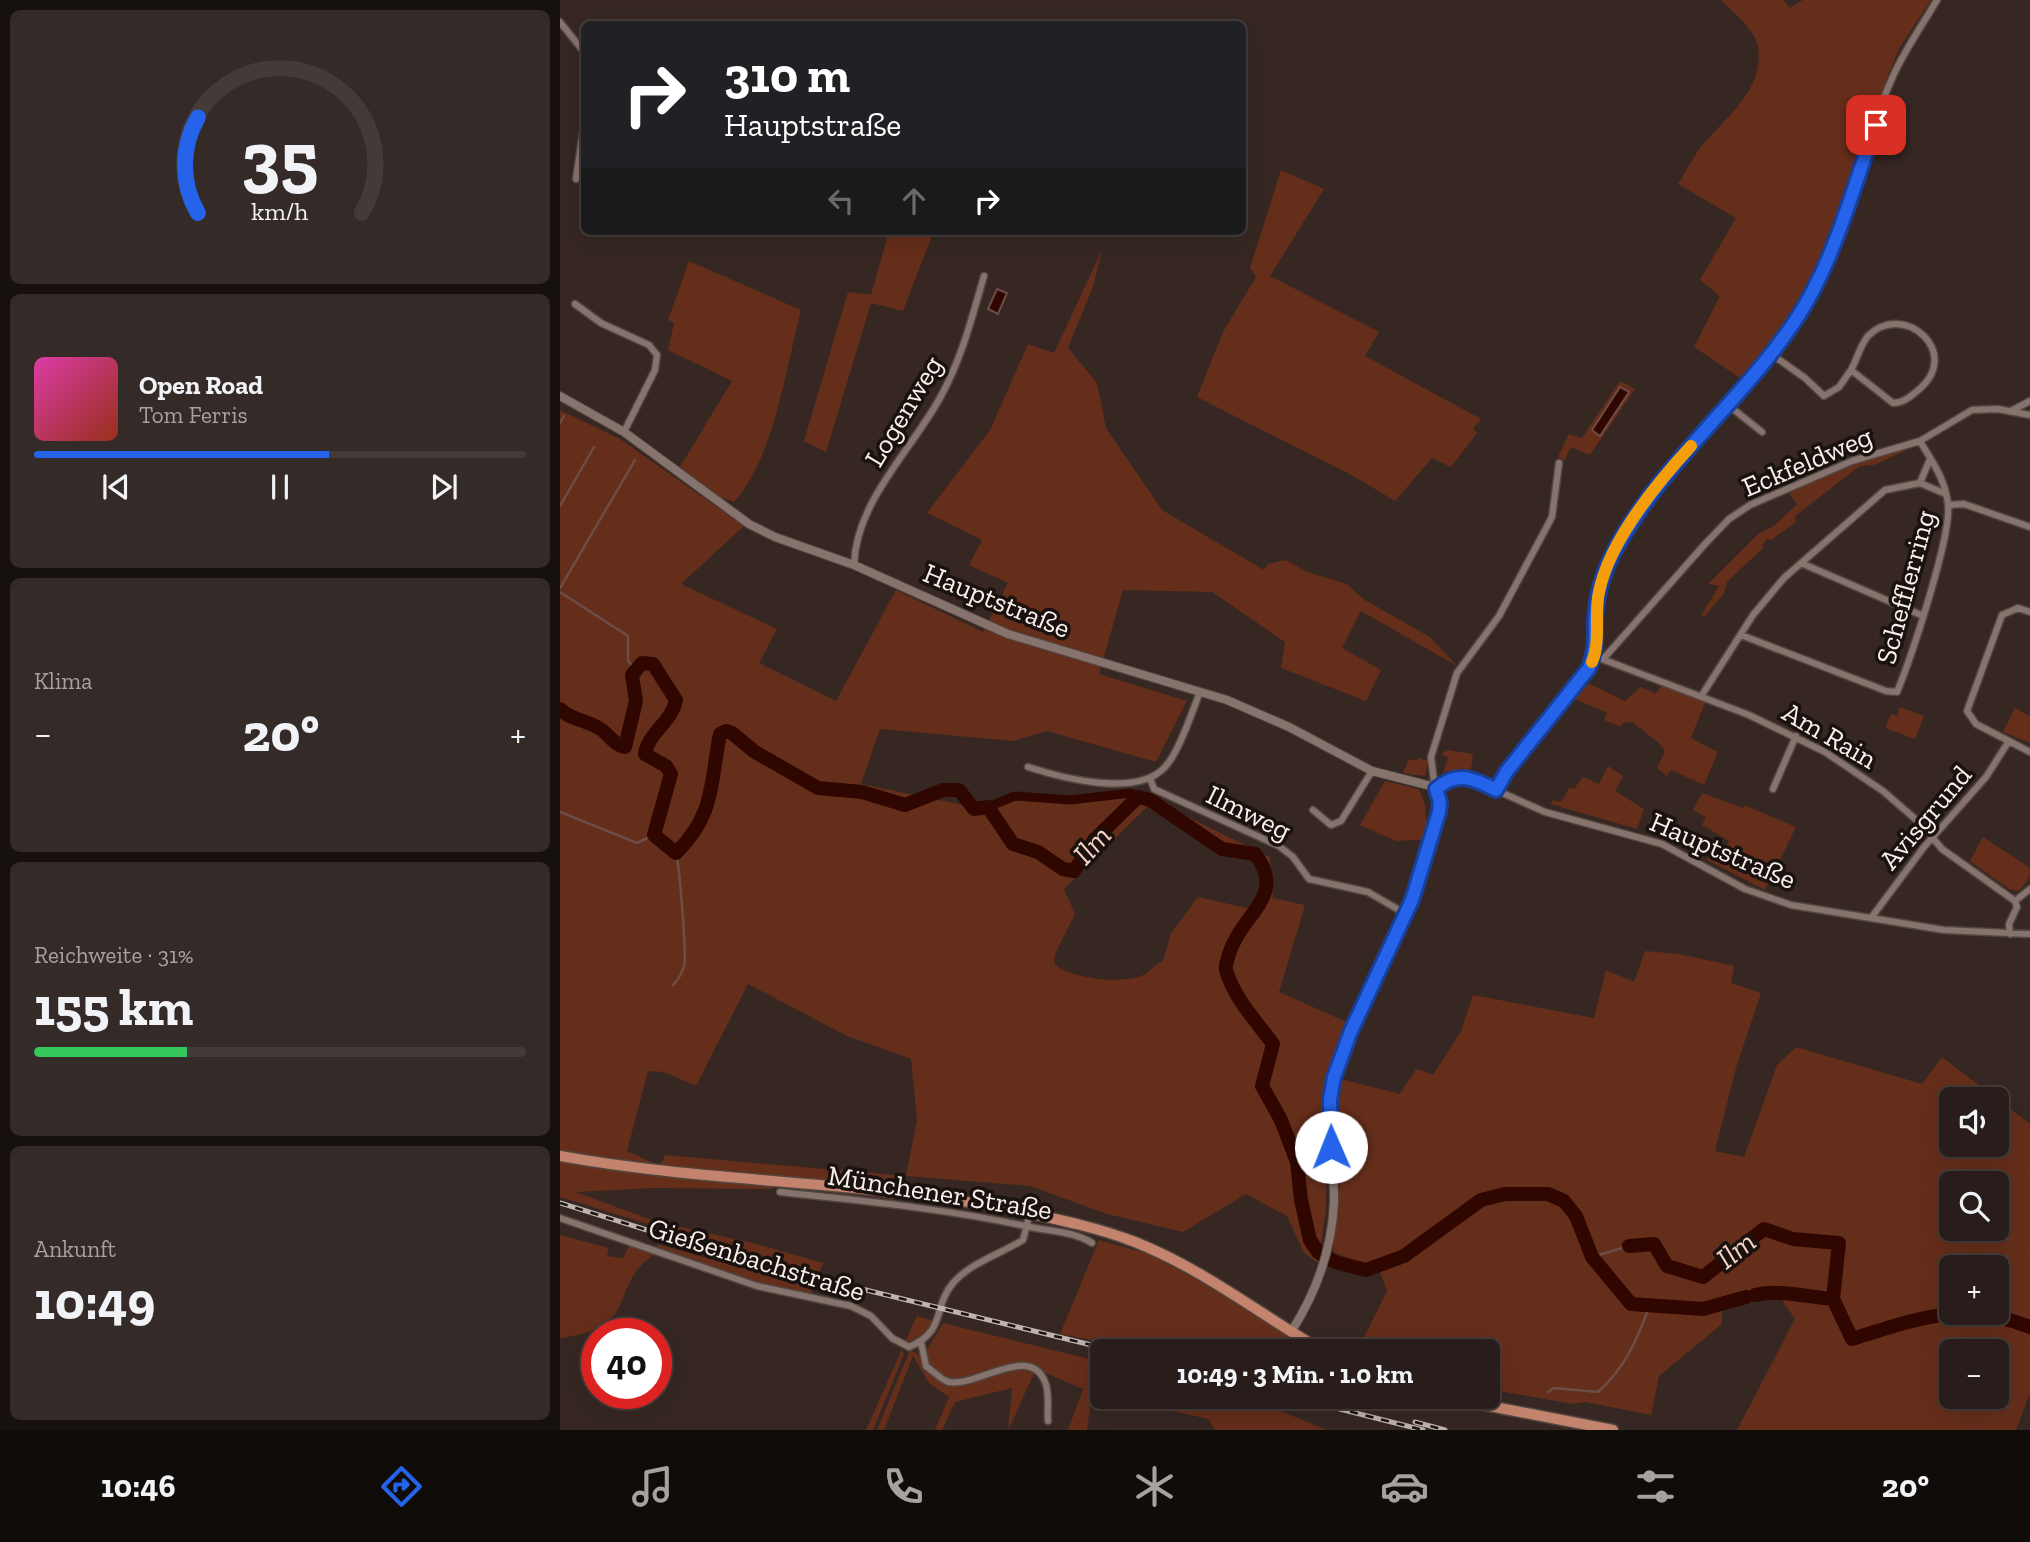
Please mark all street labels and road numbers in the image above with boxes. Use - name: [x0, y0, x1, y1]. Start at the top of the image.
- street label: Logenweg: [858, 350, 949, 473]
- street label: Eckfeldweg: [1737, 419, 1877, 504]
- street label: Schefflerring: [1869, 507, 1942, 668]
- street label: Hauptstraße: [919, 556, 1075, 645]
- street label: Am Rain: [1777, 695, 1883, 776]
- street label: Avisgrund: [1872, 759, 1978, 876]
- street label: Ilmweg: [1201, 778, 1296, 847]
- street label: Hauptstraße: [1645, 805, 1801, 896]
- street label: Münchener Straße: [825, 1158, 1054, 1227]
- street label: Gießenbachstraße: [645, 1211, 869, 1308]

